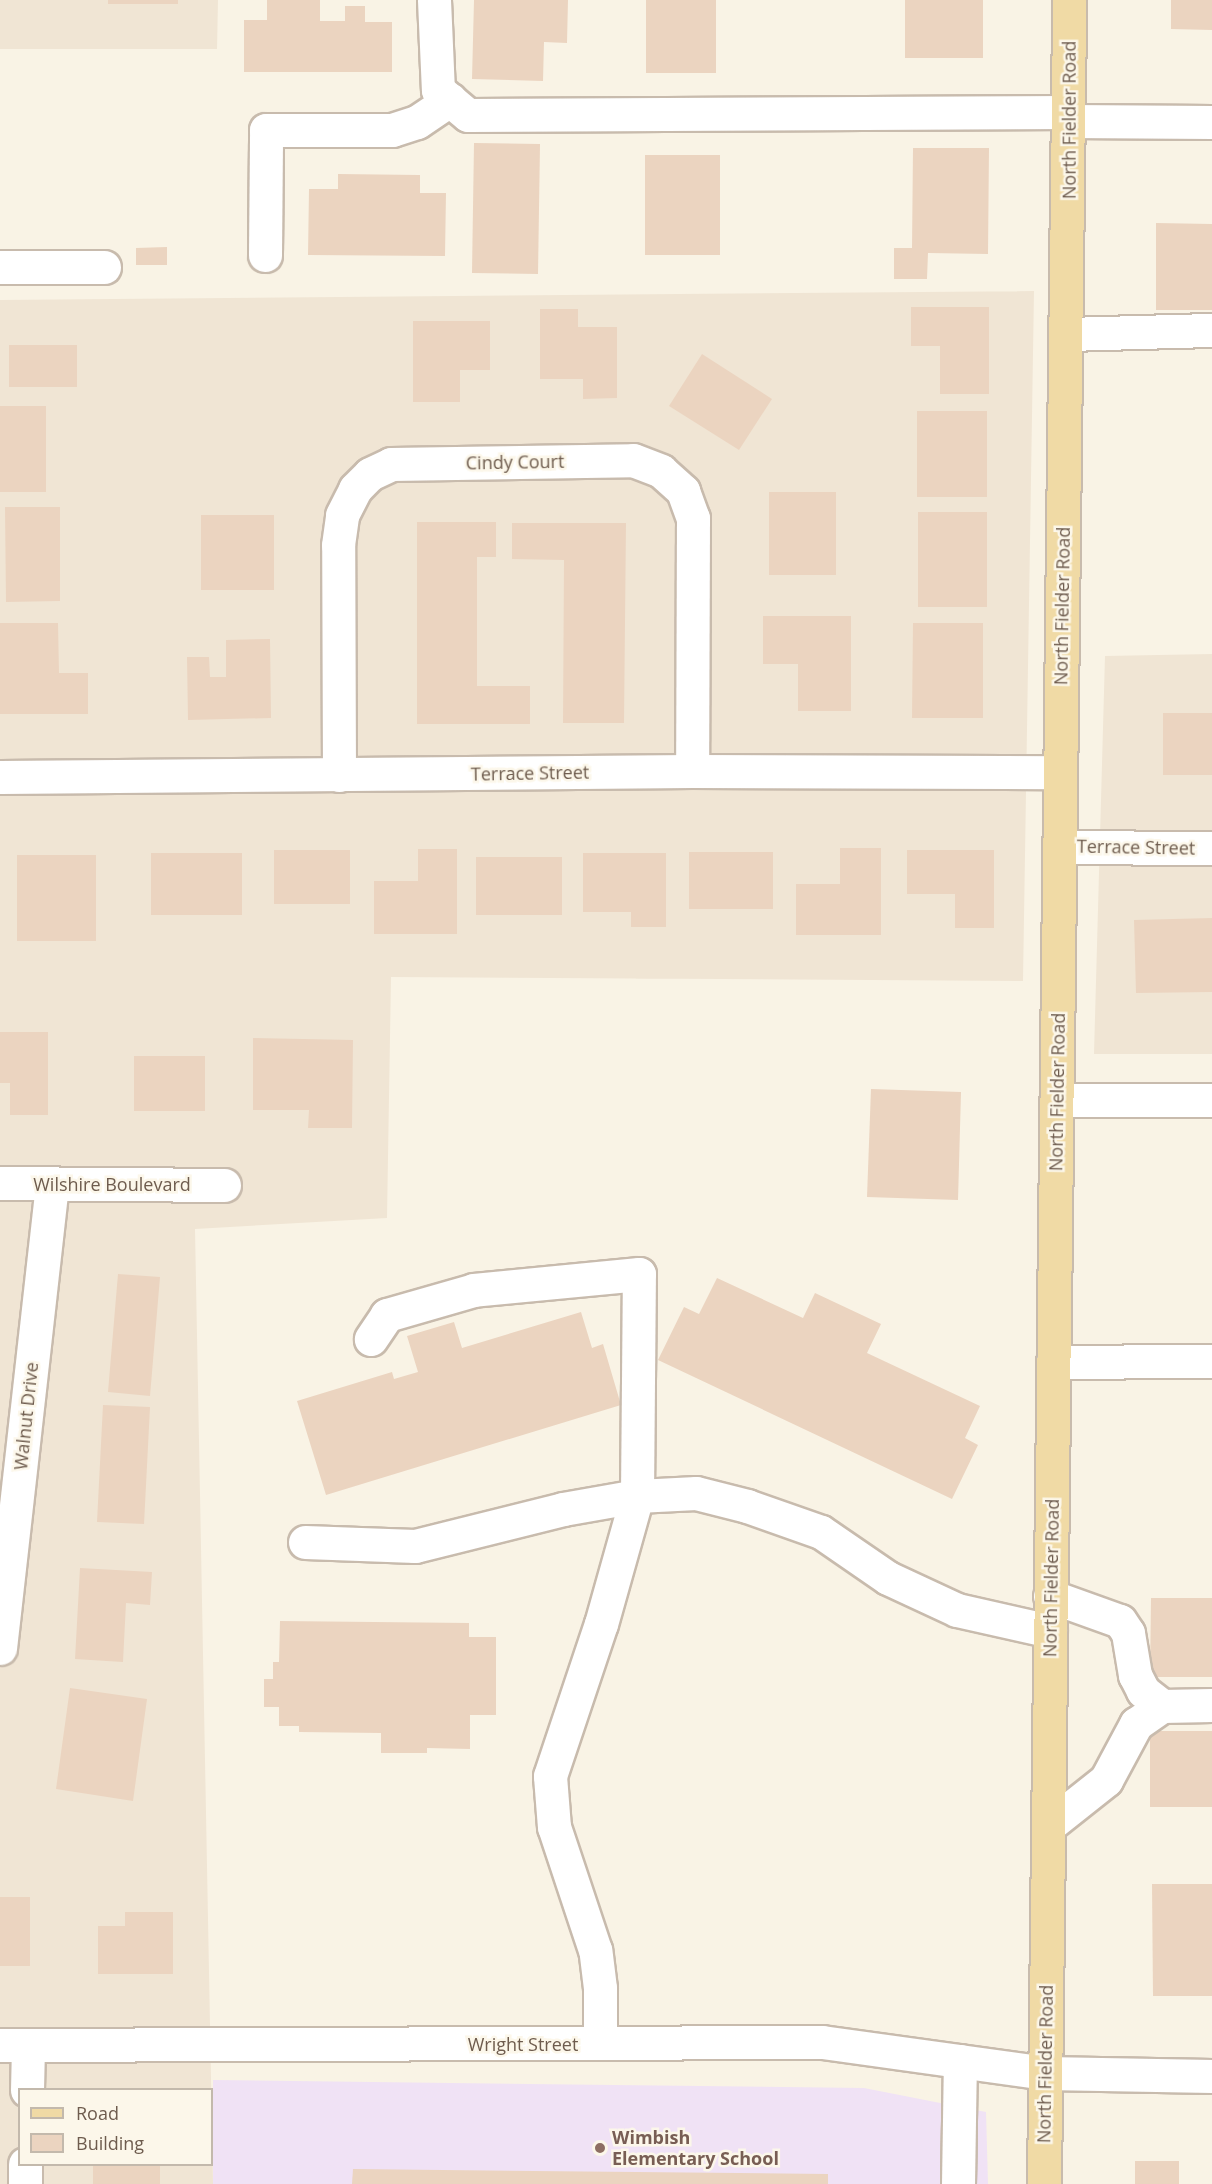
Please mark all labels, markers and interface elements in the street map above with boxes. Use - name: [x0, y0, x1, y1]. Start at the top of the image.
- street label: North Fielder Road: [1058, 41, 1080, 199]
- street label: Cindy Court: [466, 450, 564, 474]
- street label: North Fielder Road: [1050, 527, 1074, 685]
- street label: Terrace Street: [471, 761, 589, 785]
- street label: Terrace Street: [1077, 835, 1195, 859]
- street label: North Fielder Road: [1045, 1013, 1069, 1171]
- street label: Wilshire Boulevard: [33, 1173, 191, 1195]
- street label: Walnut Drive: [10, 1361, 42, 1471]
- street label: North Fielder Road: [1039, 1499, 1063, 1657]
- street label: North Fielder Road: [1033, 1985, 1057, 2143]
- street label: Wright Street: [468, 2033, 578, 2055]
- legend: [18, 2088, 213, 2166]
- text: Road: [76, 2101, 119, 2125]
- place label: Wimbish Elementary School: [612, 2127, 779, 2170]
- text: Building: [76, 2131, 144, 2155]
- marker: Wimbish Elementary School: [593, 2141, 607, 2155]

